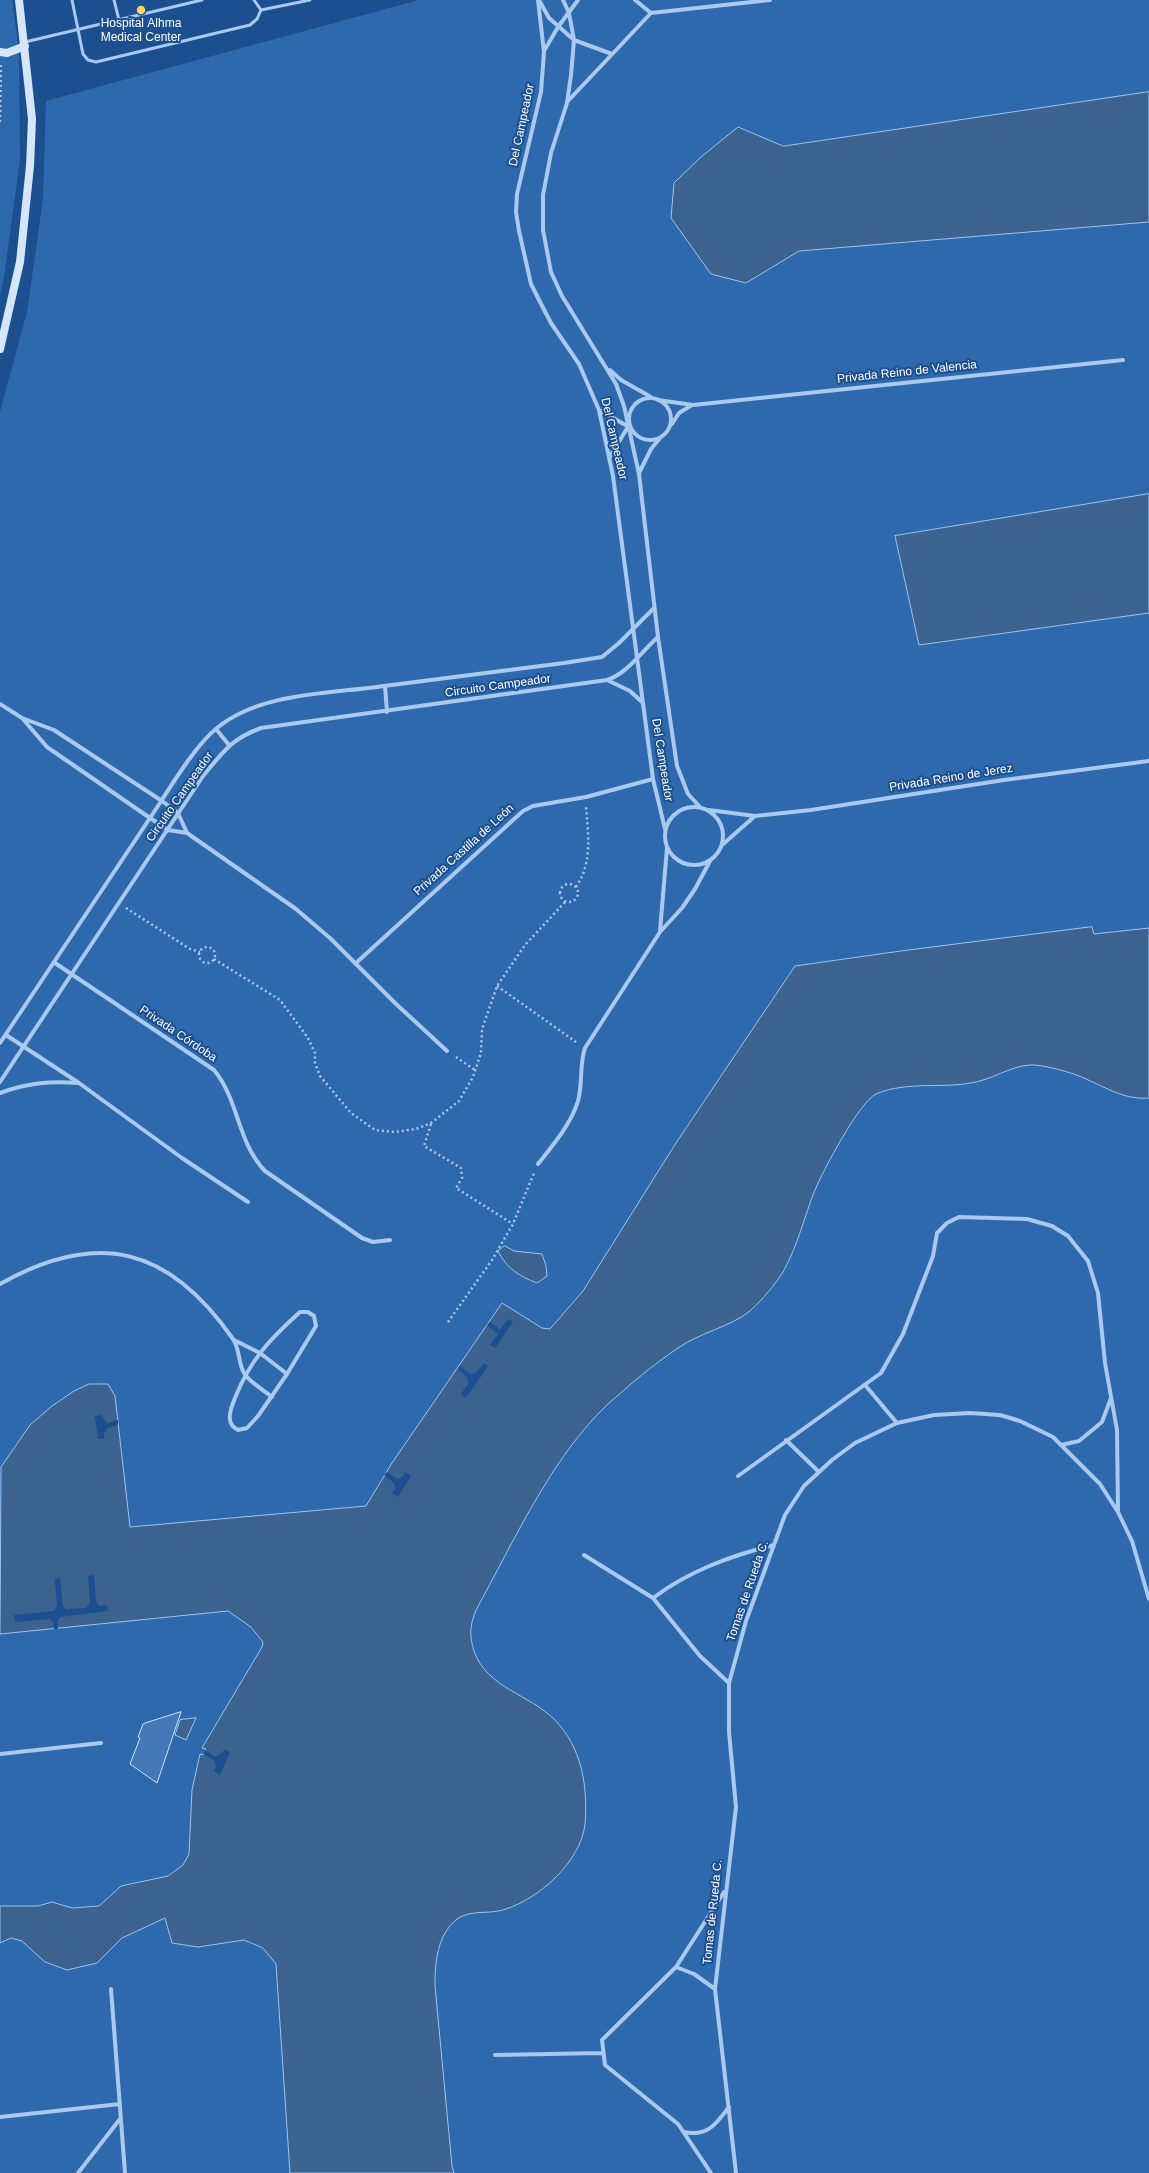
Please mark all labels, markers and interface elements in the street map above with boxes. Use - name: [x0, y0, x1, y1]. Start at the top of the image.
- marker: Hospital Alhma Medical Center: [135, 4, 147, 16]
- place label: Hospital Alhma Medical Center: [101, 17, 181, 45]
- street label: Del Campeador: [506, 82, 538, 168]
- street label: Privada Reino de Valencia: [836, 357, 978, 387]
- street label: Del Campeador: [598, 396, 630, 482]
- street label: Circuito Campeador: [444, 671, 552, 701]
- street label: Del Campeador: [648, 717, 676, 803]
- street label: Circuito Campeador: [143, 749, 217, 845]
- street label: Privada Reino de Jerez: [888, 761, 1014, 795]
- street label: Privada Castilla de León: [411, 801, 517, 899]
- street label: Privada Córdoba: [137, 1003, 219, 1065]
- street label: Tomas de Rueda C.: [724, 1539, 772, 1643]
- street label: Tomas de Rueda C.: [700, 1859, 726, 1965]

